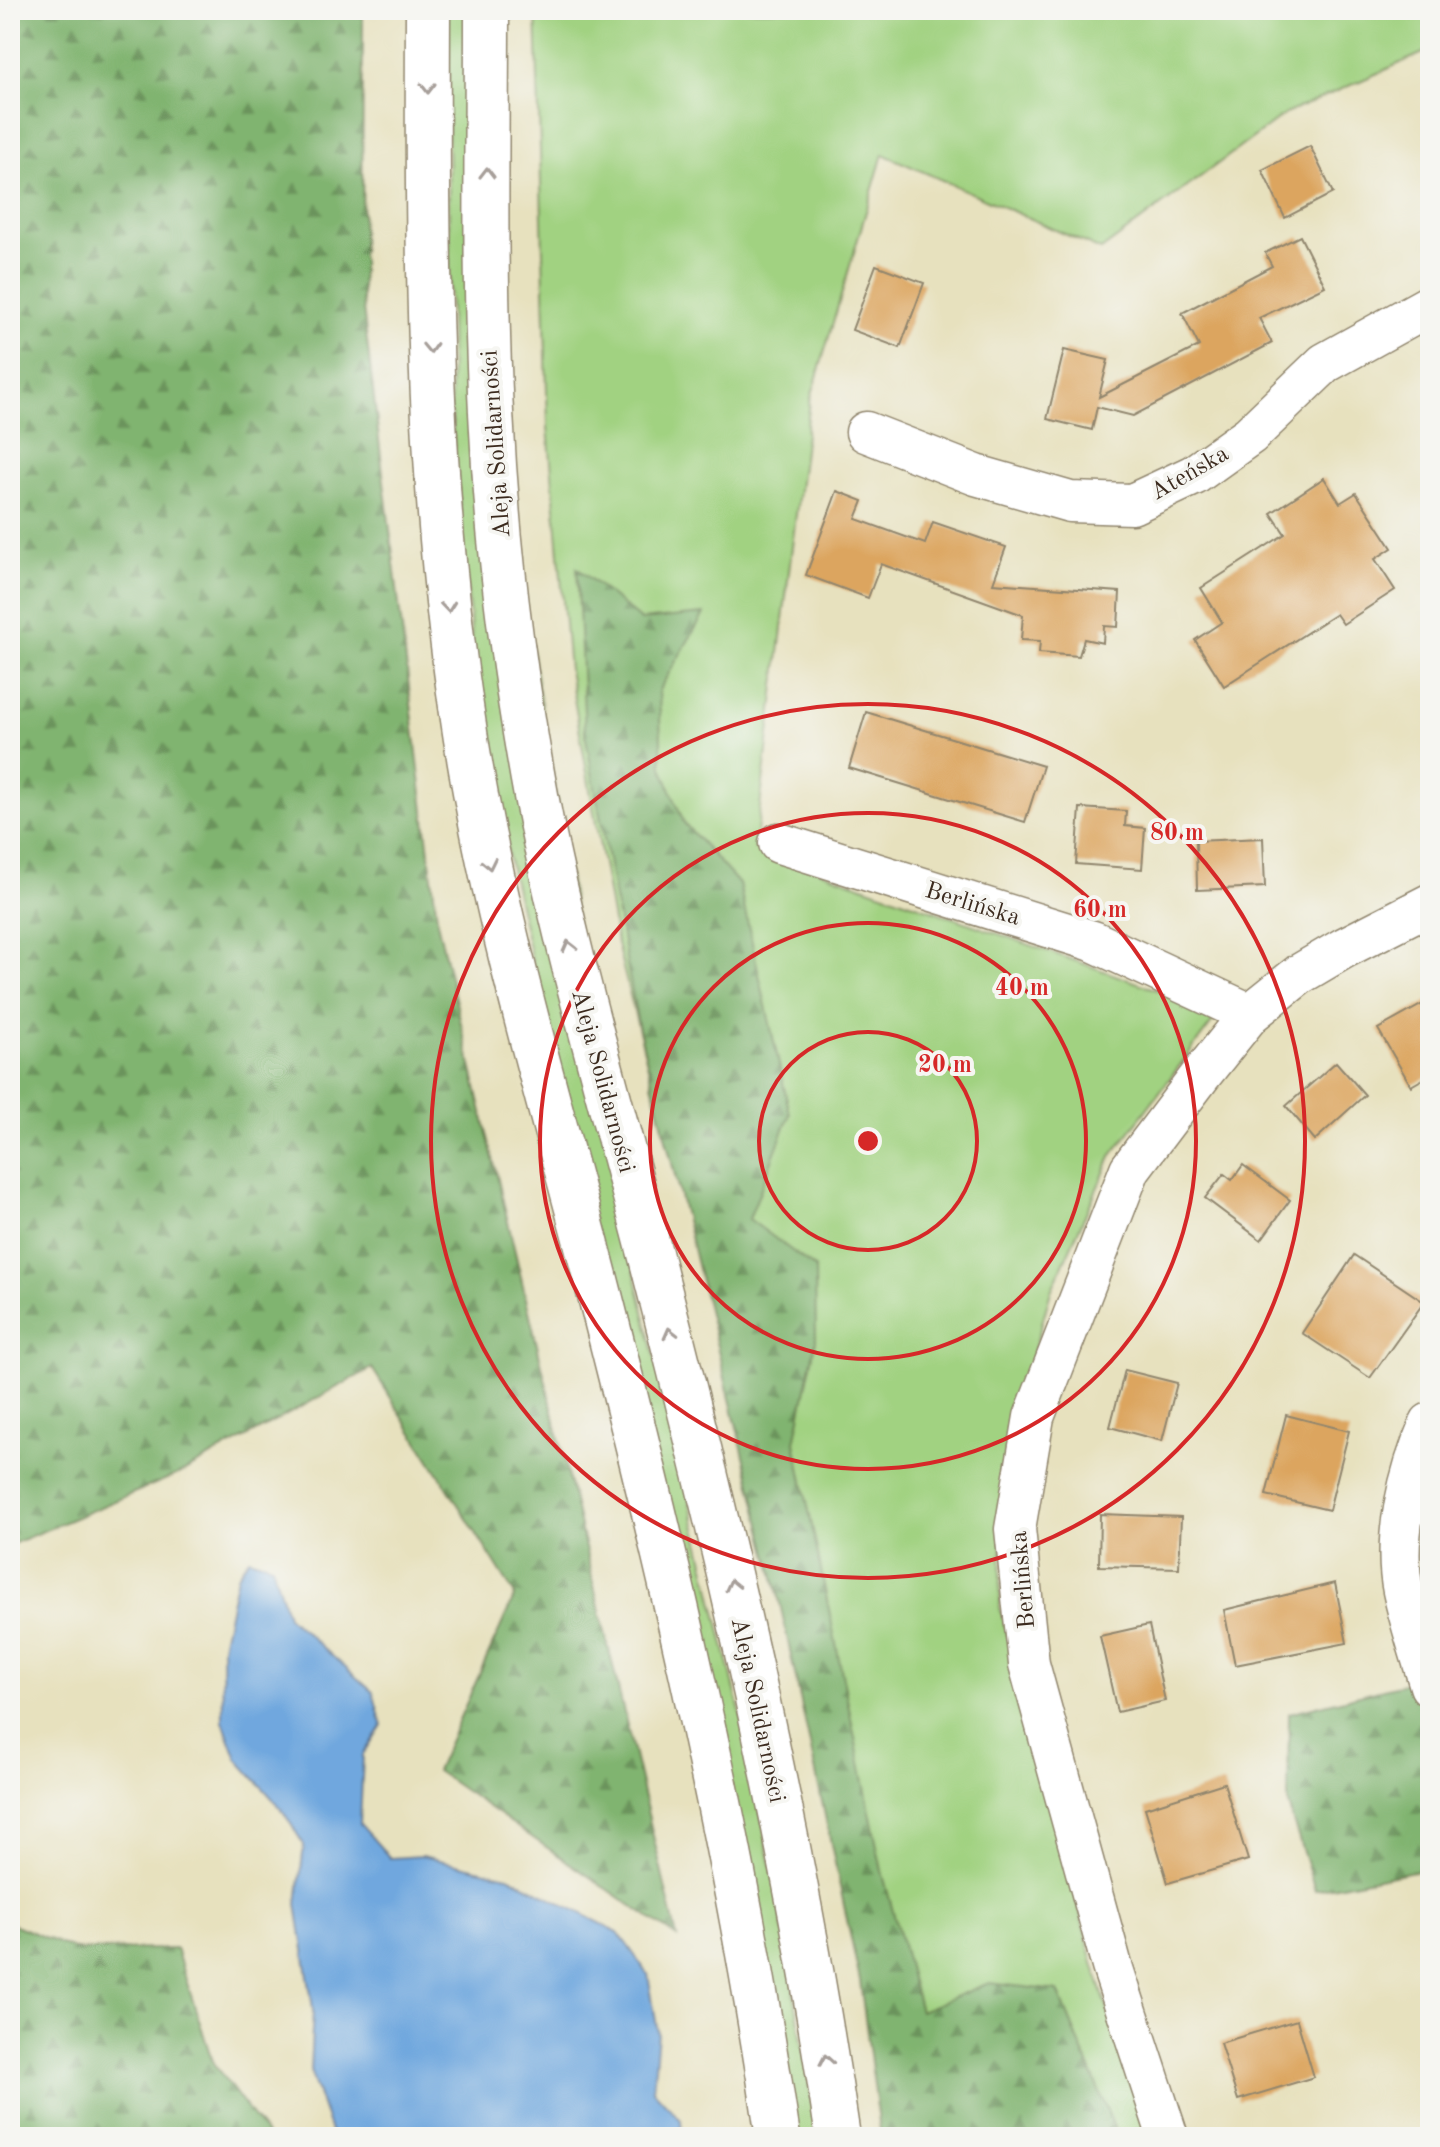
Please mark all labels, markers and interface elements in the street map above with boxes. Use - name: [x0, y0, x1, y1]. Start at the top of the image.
- one-way arrow: [419, 82, 437, 95]
- one-way arrow: [478, 166, 496, 179]
- one-way arrow: [421, 342, 438, 355]
- street label: Aleja Solidarności: [478, 349, 516, 539]
- street label: Ateńska: [1147, 442, 1233, 505]
- one-way arrow: [439, 600, 456, 614]
- text: 80 m: [1150, 822, 1204, 846]
- one-way arrow: [480, 857, 497, 870]
- street label: Berlińska: [922, 879, 1023, 931]
- text: 60 m: [1073, 899, 1127, 923]
- one-way arrow: [561, 939, 578, 953]
- text: 40 m: [995, 977, 1049, 1001]
- street label: Aleja Solidarności: [566, 987, 638, 1176]
- text: 20 m: [918, 1054, 972, 1078]
- centre of rings: [854, 1127, 882, 1155]
- one-way arrow: [663, 1326, 680, 1340]
- street label: Berlińska: [1008, 1530, 1040, 1630]
- one-way arrow: [724, 1579, 741, 1593]
- street label: Aleja Solidarności: [726, 1616, 788, 1805]
- one-way arrow: [818, 2053, 835, 2067]

